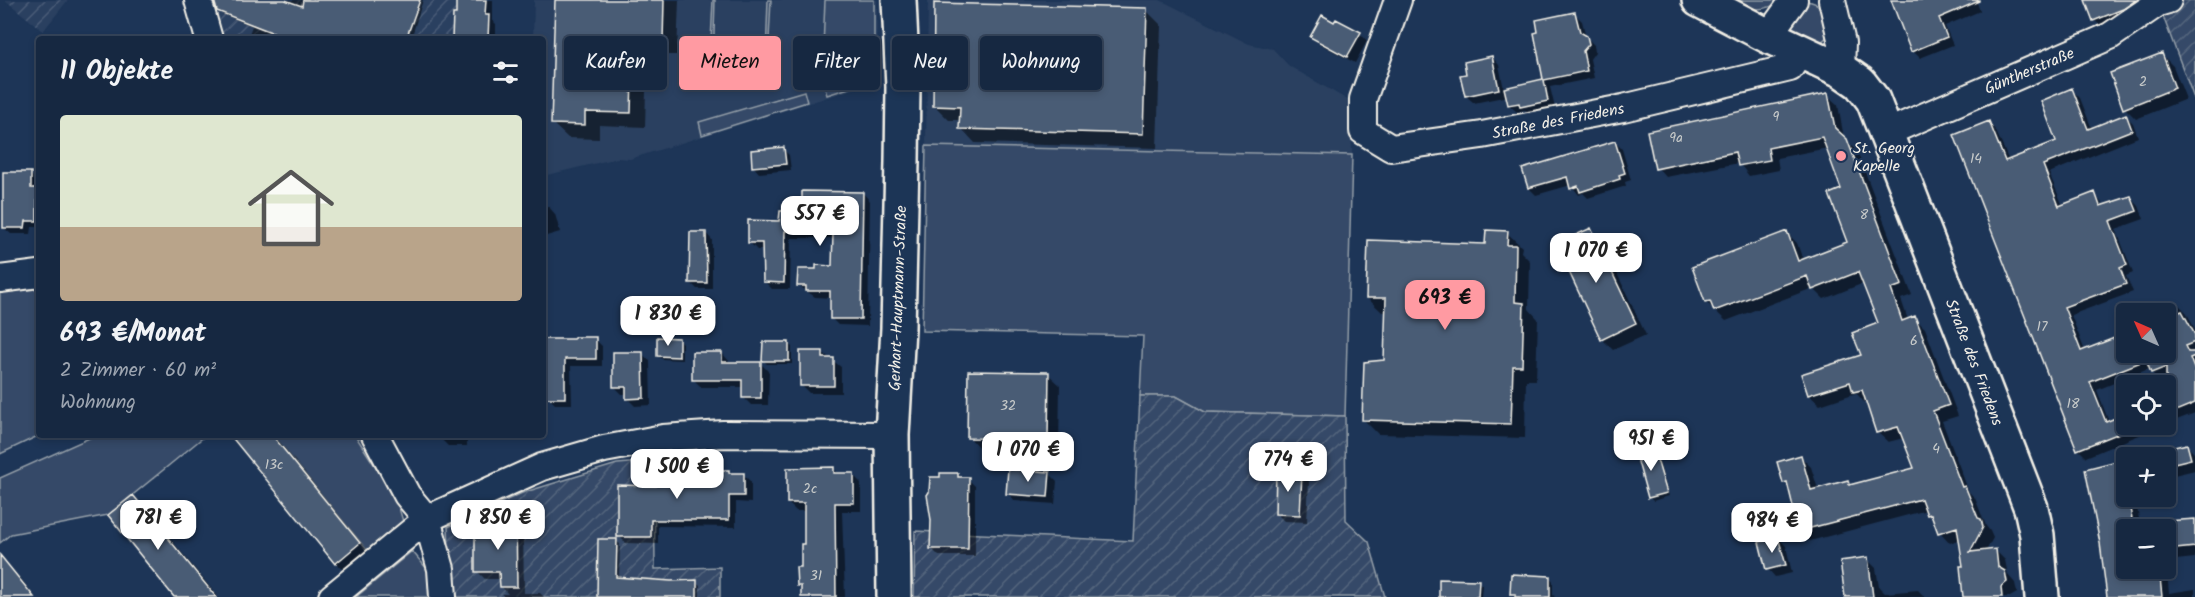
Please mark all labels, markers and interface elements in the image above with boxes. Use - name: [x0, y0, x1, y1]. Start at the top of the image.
- chip: Kaufen: [564, 36, 667, 90]
- chip: Mieten: [679, 36, 781, 90]
- chip: Filter: [793, 36, 880, 90]
- chip: Neu: [892, 36, 968, 90]
- chip: Wohnung: [980, 36, 1102, 90]
- street label: Güntherstraße: [1981, 41, 2078, 102]
- text: 11 Objekte: [60, 51, 173, 93]
- icon: filters: [489, 56, 522, 89]
- house number: 2: [2139, 71, 2147, 93]
- street label: Straße des Friedens: [1490, 96, 1627, 147]
- house number: 9: [1773, 106, 1780, 128]
- house number: 9a: [1669, 127, 1683, 149]
- place label: St. Georg Kapelle: [1853, 136, 1915, 179]
- house number: 14: [1970, 148, 1982, 170]
- marker: St. Georg Kapelle: [1834, 149, 1848, 163]
- icon: home: [237, 154, 345, 262]
- pin: 557 €: [778, 196, 862, 247]
- text: 557 €: [795, 199, 845, 231]
- house number: 8: [1860, 204, 1869, 226]
- street label: Gerhart-Hauptmann-Straße: [883, 205, 914, 391]
- pin: 1 070 €: [1541, 233, 1651, 284]
- text: 1 070 €: [1564, 236, 1628, 268]
- pin: 693 €: [1403, 280, 1487, 331]
- text: 693 €: [1419, 283, 1471, 315]
- street label: Straße des Friedens: [1938, 295, 2009, 430]
- pin: 1 830 €: [613, 296, 723, 347]
- text: 1 830 €: [634, 299, 702, 331]
- north arrow: [2116, 303, 2176, 363]
- map controls: [2116, 303, 2176, 579]
- text: 693 €/Monat: [60, 313, 206, 355]
- house number: 17: [2037, 316, 2048, 338]
- house number: 6: [1910, 330, 1918, 352]
- text: 2 Zimmer · 60 m²: [60, 355, 216, 387]
- button: locate: [2116, 375, 2176, 435]
- text: Wohnung: [60, 387, 136, 419]
- house number: 18: [2067, 393, 2080, 415]
- house number: 32: [1000, 395, 1016, 417]
- pin: 951 €: [1609, 421, 1693, 472]
- text: 951 €: [1628, 424, 1674, 456]
- pin: 1 070 €: [973, 432, 1083, 483]
- text: 1 070 €: [996, 435, 1060, 467]
- house number: 4: [1932, 438, 1940, 460]
- pin: 774 €: [1246, 442, 1330, 493]
- text: 774 €: [1263, 445, 1313, 477]
- button: +: [2116, 447, 2176, 507]
- pin: 1 500 €: [622, 449, 732, 500]
- text: 1 500 €: [645, 452, 709, 484]
- house number: 13c: [265, 454, 283, 476]
- house number: 2c: [803, 478, 817, 500]
- pin: 781 €: [116, 500, 200, 551]
- pin: 1 850 €: [443, 500, 553, 551]
- text: 781 €: [134, 503, 182, 535]
- text: 1 850 €: [465, 503, 531, 535]
- pin: 984 €: [1730, 503, 1814, 554]
- text: 984 €: [1745, 506, 1799, 538]
- button: −: [2116, 519, 2176, 579]
- house number: 31: [810, 565, 822, 587]

